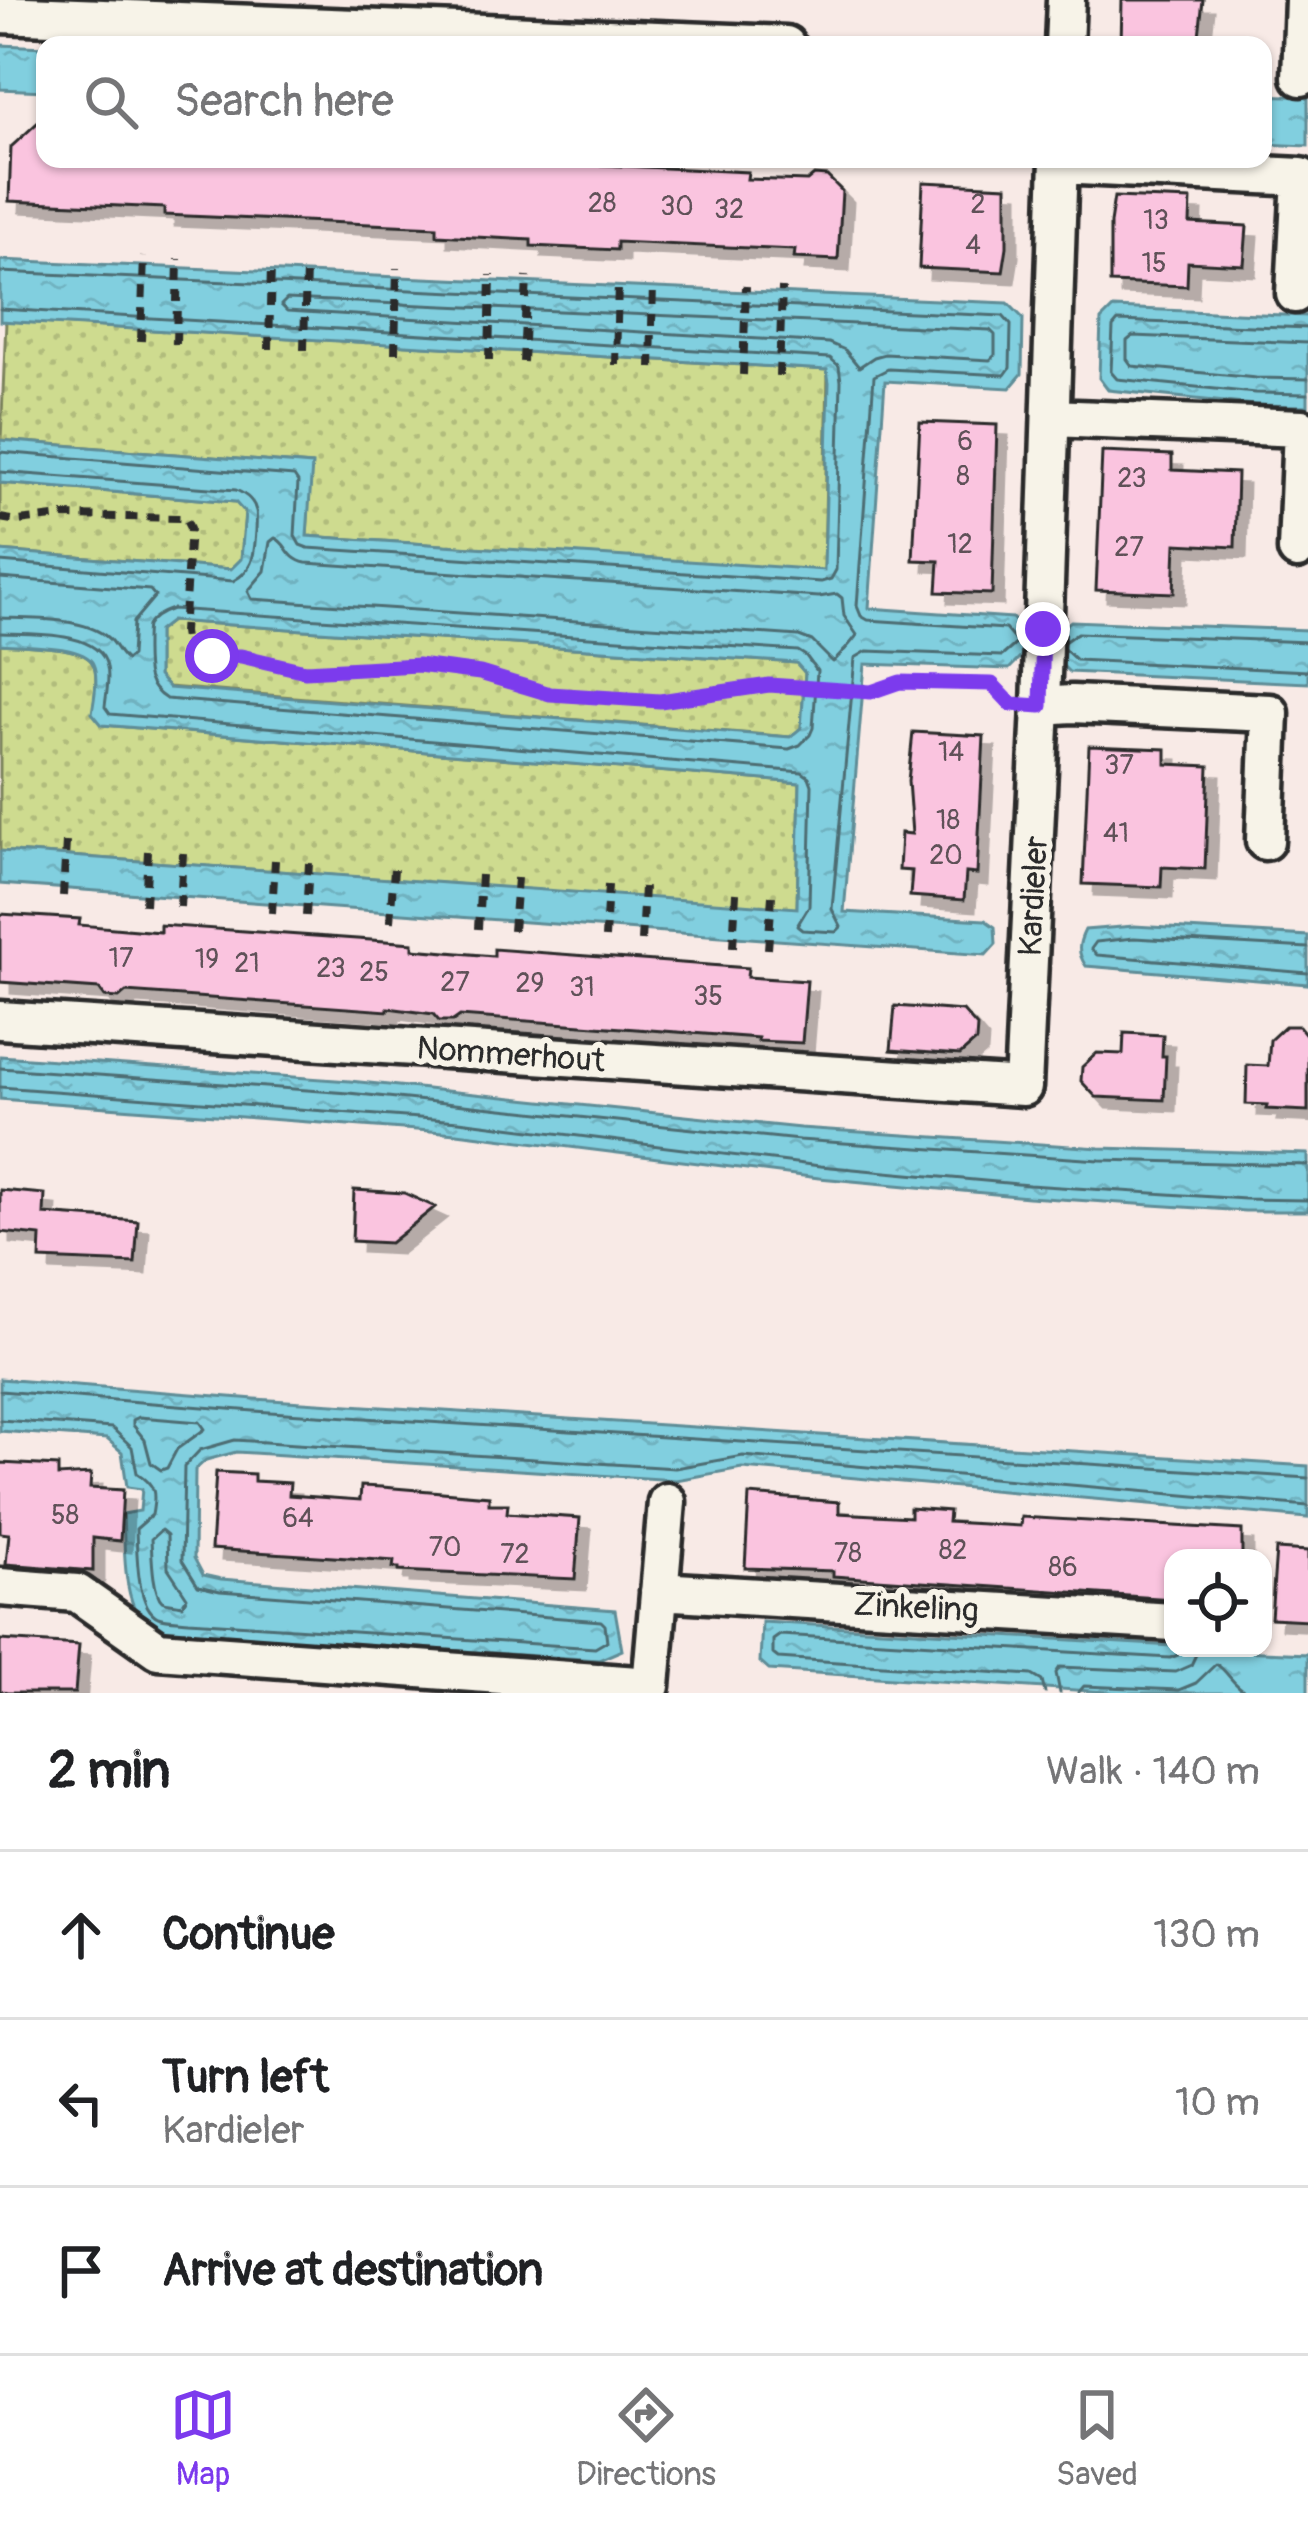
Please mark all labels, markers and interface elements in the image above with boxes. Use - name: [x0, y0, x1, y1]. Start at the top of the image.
- search box: [36, 36, 1272, 168]
- icon: search: [78, 69, 144, 135]
- text: Search here: [174, 74, 394, 130]
- house number: 28: [588, 187, 616, 220]
- house number: 2: [970, 188, 986, 221]
- house number: 30: [660, 190, 694, 223]
- house number: 32: [714, 193, 744, 226]
- house number: 13: [1143, 204, 1169, 237]
- house number: 4: [965, 229, 981, 262]
- house number: 15: [1141, 247, 1167, 280]
- house number: 6: [957, 425, 973, 458]
- house number: 8: [956, 460, 970, 493]
- house number: 23: [1117, 462, 1147, 495]
- house number: 12: [947, 528, 973, 561]
- house number: 27: [1114, 531, 1144, 564]
- route end: [1016, 602, 1070, 656]
- route start: [185, 629, 239, 683]
- house number: 14: [938, 736, 964, 769]
- house number: 37: [1104, 749, 1134, 782]
- house number: 18: [936, 804, 960, 837]
- house number: 41: [1103, 817, 1129, 850]
- street label: Kardieler: [1010, 835, 1057, 957]
- house number: 20: [929, 839, 963, 872]
- house number: 17: [109, 942, 133, 975]
- house number: 19: [195, 943, 219, 976]
- house number: 21: [234, 947, 260, 980]
- house number: 23: [316, 952, 346, 985]
- house number: 25: [359, 956, 389, 989]
- house number: 27: [440, 966, 470, 999]
- house number: 29: [516, 967, 545, 1000]
- house number: 31: [569, 971, 595, 1004]
- house number: 35: [693, 980, 723, 1013]
- street label: Nommerhout: [415, 1027, 607, 1082]
- house number: 58: [51, 1499, 79, 1532]
- house number: 64: [282, 1502, 314, 1535]
- house number: 70: [429, 1531, 461, 1564]
- house number: 82: [939, 1534, 967, 1567]
- house number: 78: [834, 1537, 862, 1570]
- house number: 72: [500, 1538, 530, 1571]
- map controls: [1164, 1549, 1272, 1657]
- button: locate: [1164, 1549, 1272, 1657]
- house number: 86: [1048, 1551, 1078, 1584]
- street label: Zinkeling: [852, 1584, 980, 1631]
- text: 2 min: [48, 1739, 170, 1803]
- text: Walk · 140 m: [1046, 1747, 1260, 1796]
- icon: ahead: [48, 1902, 114, 1968]
- text: Continue: [162, 1907, 335, 1963]
- text: 130 m: [1153, 1910, 1260, 1959]
- text: Turn left: [162, 2050, 329, 2106]
- icon: left: [48, 2070, 114, 2136]
- text: 10 m: [1175, 2078, 1260, 2127]
- text: Kardieler: [162, 2106, 305, 2155]
- icon: arrive: [48, 2238, 114, 2304]
- text: Arrive at destination: [162, 2243, 543, 2299]
- tab: Map: [170, 2382, 236, 2495]
- tab: Directions: [576, 2382, 716, 2495]
- tab: Saved: [1056, 2382, 1138, 2495]

